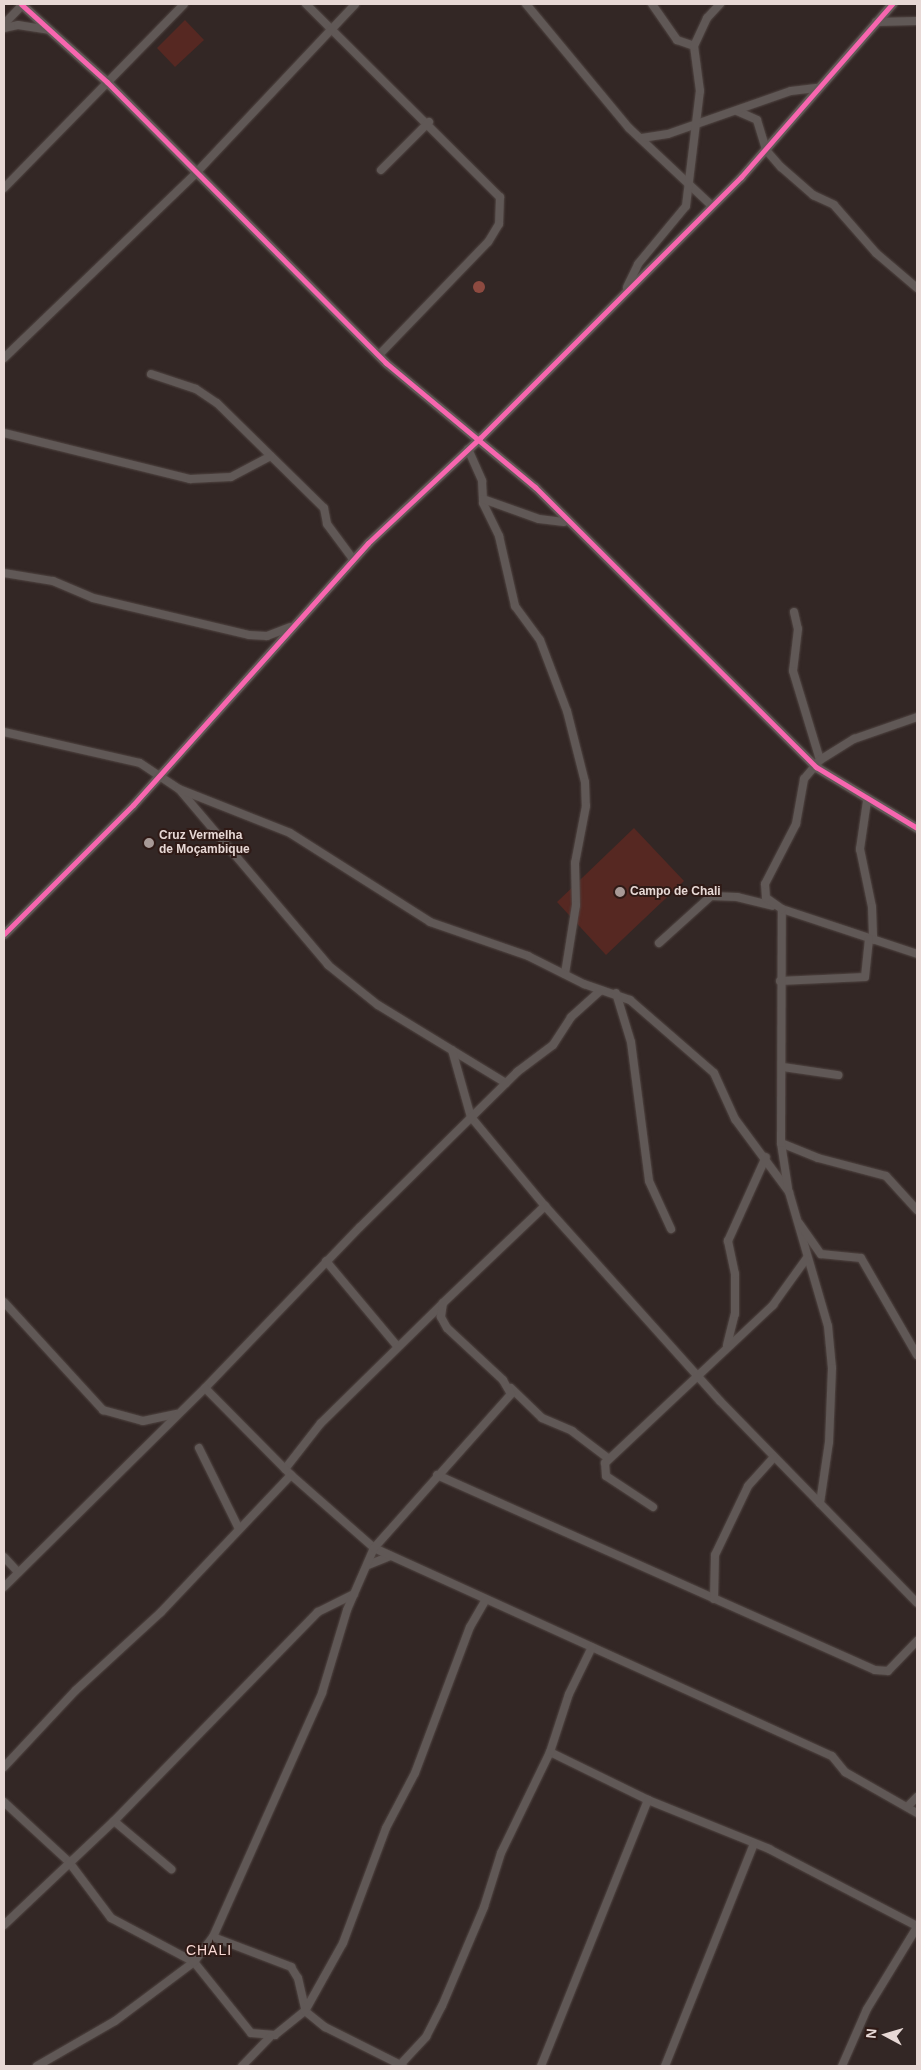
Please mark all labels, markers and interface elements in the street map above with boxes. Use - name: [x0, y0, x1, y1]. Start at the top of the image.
- place label: Cruz Vermelha de Moçambique: [159, 829, 250, 857]
- marker: Cruz Vermelha de Moçambique: [143, 837, 155, 849]
- place label: Campo de Chali: [630, 885, 721, 899]
- marker: Campo de Chali: [614, 886, 626, 898]
- district label: CHALI: [185, 1942, 233, 1958]
- north arrow: [861, 2010, 911, 2060]
- text: N: [863, 2028, 880, 2039]

